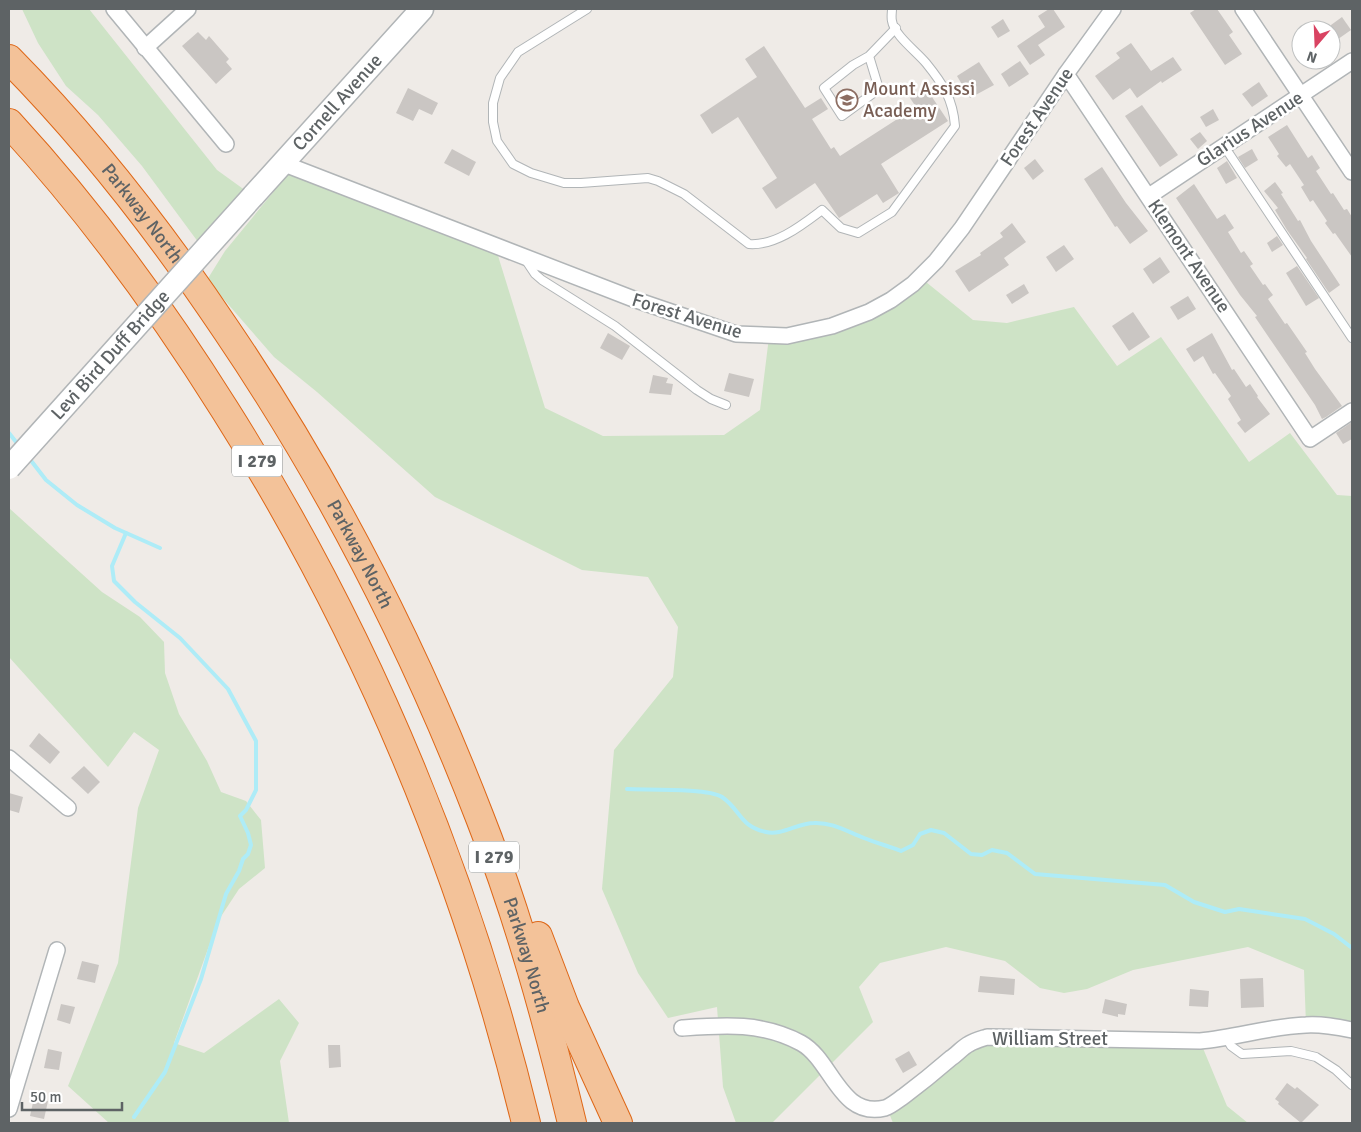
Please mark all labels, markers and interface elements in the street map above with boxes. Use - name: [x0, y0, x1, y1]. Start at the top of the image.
- north arrow: [1291, 20, 1341, 70]
- text: N: [1305, 47, 1319, 66]
- street label: Cornell Avenue: [287, 49, 388, 156]
- street label: Forest Avenue: [995, 63, 1079, 171]
- place label: Mount Assissi Academy: [863, 77, 975, 123]
- street label: Glarius Avenue: [1192, 86, 1308, 172]
- school or university icon: Mount Assissi Academy: [835, 88, 859, 112]
- street label: Parkway North: [96, 159, 188, 268]
- street label: Klemont Avenue: [1142, 195, 1236, 317]
- street label: Levi Bird Duff Bridge: [46, 285, 175, 425]
- street label: Forest Avenue: [629, 288, 745, 344]
- road number: I 279: [232, 446, 282, 476]
- street label: Parkway North: [321, 495, 398, 613]
- road number: I 279: [469, 842, 519, 872]
- street label: Parkway North: [498, 894, 555, 1016]
- street label: William Street: [992, 1027, 1108, 1051]
- scale bar: [22, 1080, 122, 1112]
- text: 50 m: [30, 1088, 61, 1106]

